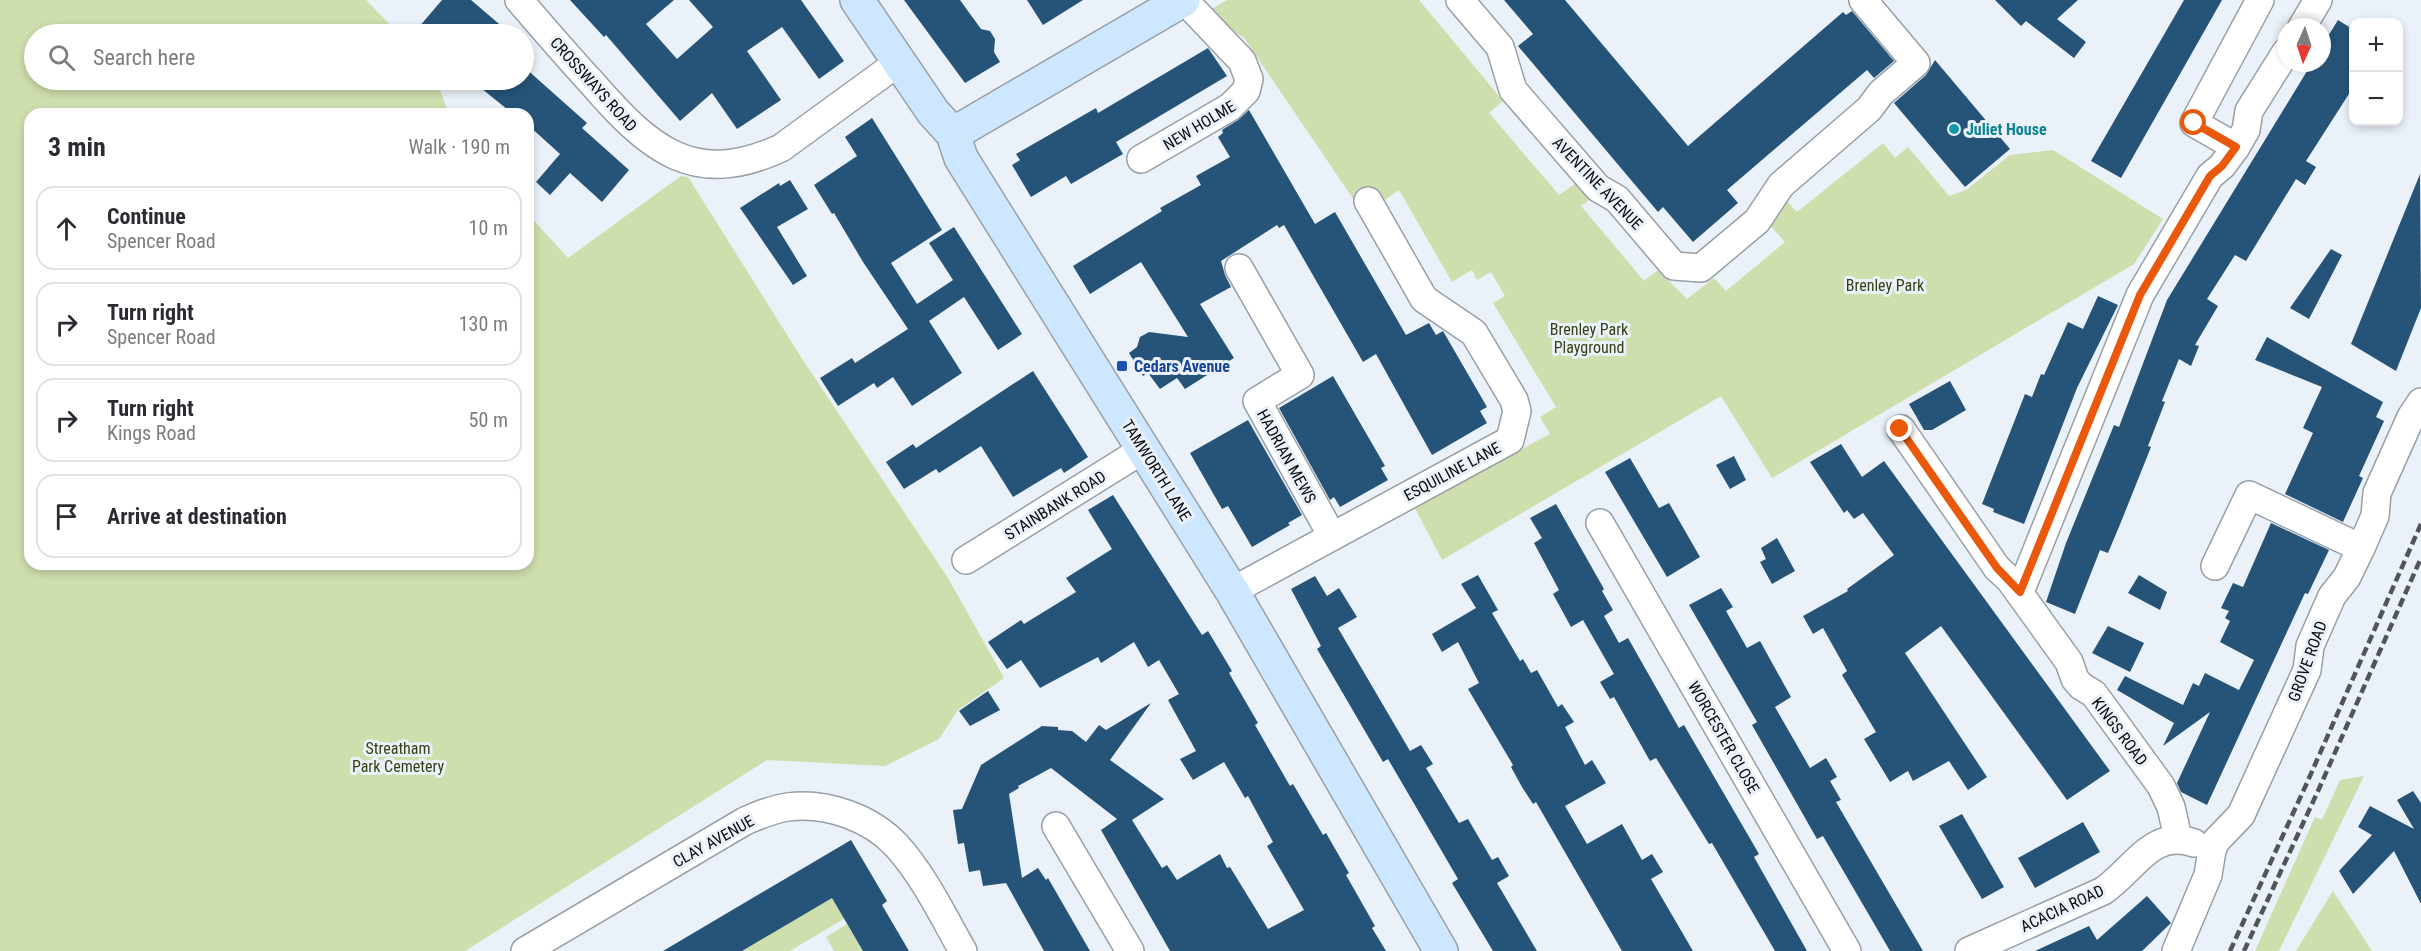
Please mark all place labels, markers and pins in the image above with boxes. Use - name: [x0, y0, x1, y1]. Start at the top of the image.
- place label: Juliet House: [1966, 120, 2047, 139]
- marker: Juliet House: [1947, 122, 1961, 136]
- place label: Cedars Avenue: [1134, 357, 1230, 376]
- marker: Cedars Avenue: [1115, 359, 1129, 373]

